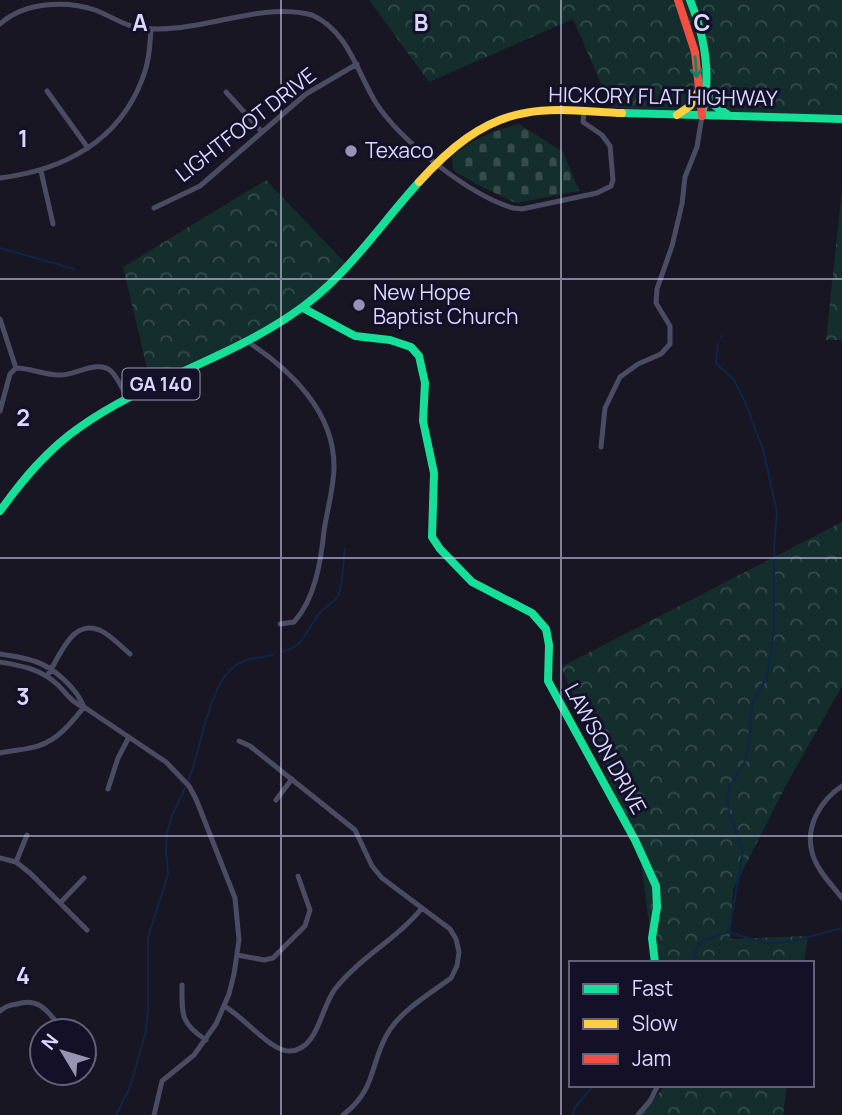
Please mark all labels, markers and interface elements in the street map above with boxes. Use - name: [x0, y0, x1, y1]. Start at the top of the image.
- text: A: [132, 6, 148, 38]
- text: B: [414, 6, 428, 38]
- text: C: [694, 6, 711, 38]
- one-way arrow: [690, 55, 703, 77]
- street label: LIGHTFOOT DRIVE: [169, 61, 321, 188]
- street label: HICKORY FLAT HIGHWAY: [548, 80, 778, 112]
- text: 1: [18, 122, 28, 154]
- place label: Texaco: [365, 136, 434, 164]
- marker: Texaco: [343, 143, 359, 159]
- place label: New Hope Baptist Church: [373, 278, 518, 330]
- marker: New Hope Baptist Church: [351, 297, 367, 313]
- road number: GA 140: [122, 368, 200, 400]
- text: 2: [16, 401, 30, 433]
- street label: LAWSON DRIVE: [558, 678, 653, 819]
- text: 3: [16, 680, 30, 712]
- text: 4: [16, 959, 30, 991]
- legend: [569, 961, 814, 1087]
- text: Fast: [632, 974, 673, 1002]
- text: Slow: [632, 1009, 678, 1037]
- north arrow: [28, 1017, 98, 1087]
- text: N: [35, 1028, 64, 1055]
- text: Jam: [632, 1044, 671, 1072]

